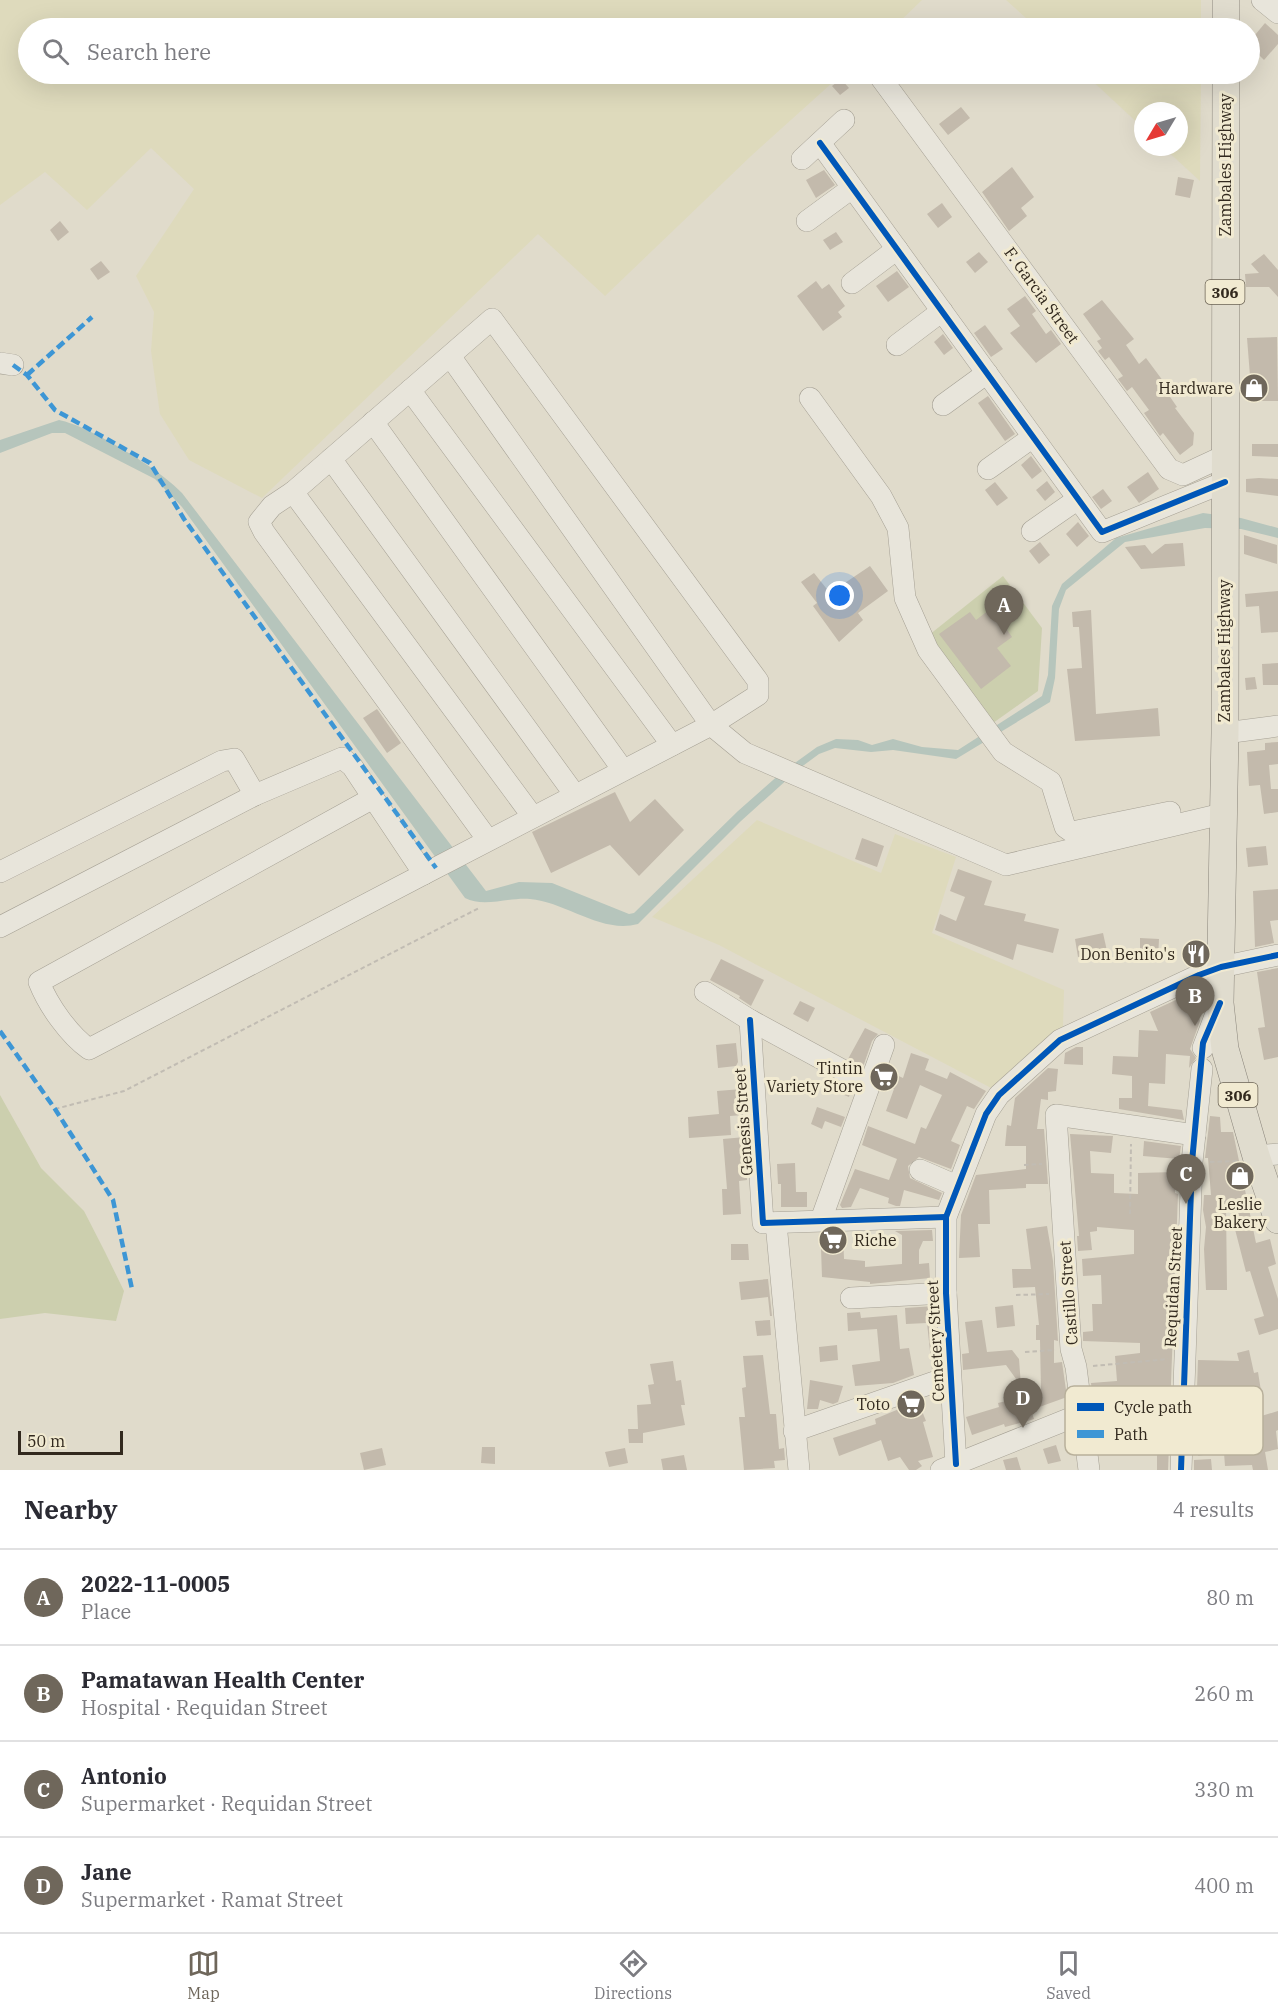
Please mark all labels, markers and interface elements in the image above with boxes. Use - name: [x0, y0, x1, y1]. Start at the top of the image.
- search box: [18, 18, 1260, 84]
- icon: search: [39, 35, 72, 68]
- text: Search here: [87, 37, 211, 66]
- street label: Zambales Highway: [1215, 93, 1235, 237]
- north arrow: [1134, 102, 1188, 156]
- street label: F. Garcia Street: [1000, 243, 1084, 348]
- road number: 306: [1206, 280, 1244, 304]
- shop icon: Hardware: [1238, 372, 1270, 404]
- place label: Hardware: [1158, 378, 1233, 398]
- street label: Zambales Highway: [1214, 579, 1234, 723]
- your location: [825, 581, 854, 610]
- pin: A: [984, 586, 1024, 635]
- restaurant icon: Don Benito's: [1180, 938, 1212, 970]
- place label: Don Benito's: [1080, 944, 1175, 964]
- pin: B: [1176, 976, 1214, 1026]
- place label: Tintin Variety Store: [766, 1058, 863, 1096]
- supermarket icon: Tintin Variety Store: [868, 1061, 900, 1093]
- street label: Genesis Street: [729, 1067, 757, 1177]
- road number: 306: [1218, 1083, 1258, 1107]
- pin: C: [1166, 1154, 1206, 1204]
- shop icon: Leslie Bakery: [1224, 1160, 1256, 1192]
- place label: Leslie Bakery: [1213, 1194, 1267, 1232]
- supermarket icon: Riche: [817, 1224, 849, 1256]
- street label: Requidan Street: [1160, 1226, 1186, 1348]
- place label: Riche: [854, 1230, 897, 1250]
- street label: Castillo Street: [1054, 1240, 1082, 1346]
- street label: Cemetery Street: [922, 1279, 948, 1402]
- pin: D: [1004, 1378, 1042, 1428]
- legend: [1065, 1386, 1263, 1455]
- supermarket icon: Toto: [895, 1388, 927, 1420]
- place label: Toto: [857, 1394, 890, 1414]
- text: Cycle path: [1114, 1397, 1192, 1417]
- text: Path: [1114, 1424, 1148, 1444]
- scale bar: [18, 1428, 123, 1456]
- text: 50 m: [27, 1431, 65, 1451]
- text: Nearby: [24, 1492, 118, 1526]
- text: 4 results: [1173, 1496, 1254, 1523]
- text: 2022-11-0005: [81, 1569, 231, 1598]
- text: A: [37, 1584, 50, 1611]
- text: 80 m: [1206, 1584, 1254, 1611]
- text: Place: [81, 1598, 131, 1625]
- text: Pamatawan Health Center: [81, 1665, 364, 1694]
- text: B: [36, 1680, 51, 1707]
- text: 260 m: [1194, 1680, 1254, 1707]
- text: Hospital · Requidan Street: [81, 1694, 327, 1721]
- text: Antonio: [81, 1761, 167, 1790]
- text: C: [37, 1776, 50, 1803]
- text: 330 m: [1194, 1776, 1254, 1803]
- text: Supermarket · Requidan Street: [81, 1790, 372, 1817]
- text: Jane: [81, 1857, 132, 1886]
- text: D: [36, 1872, 51, 1899]
- text: 400 m: [1194, 1872, 1254, 1899]
- text: Supermarket · Ramat Street: [81, 1886, 343, 1913]
- tab: Map: [187, 1947, 220, 2003]
- tab: Directions: [594, 1947, 672, 2003]
- tab: Saved: [1046, 1947, 1091, 2003]

